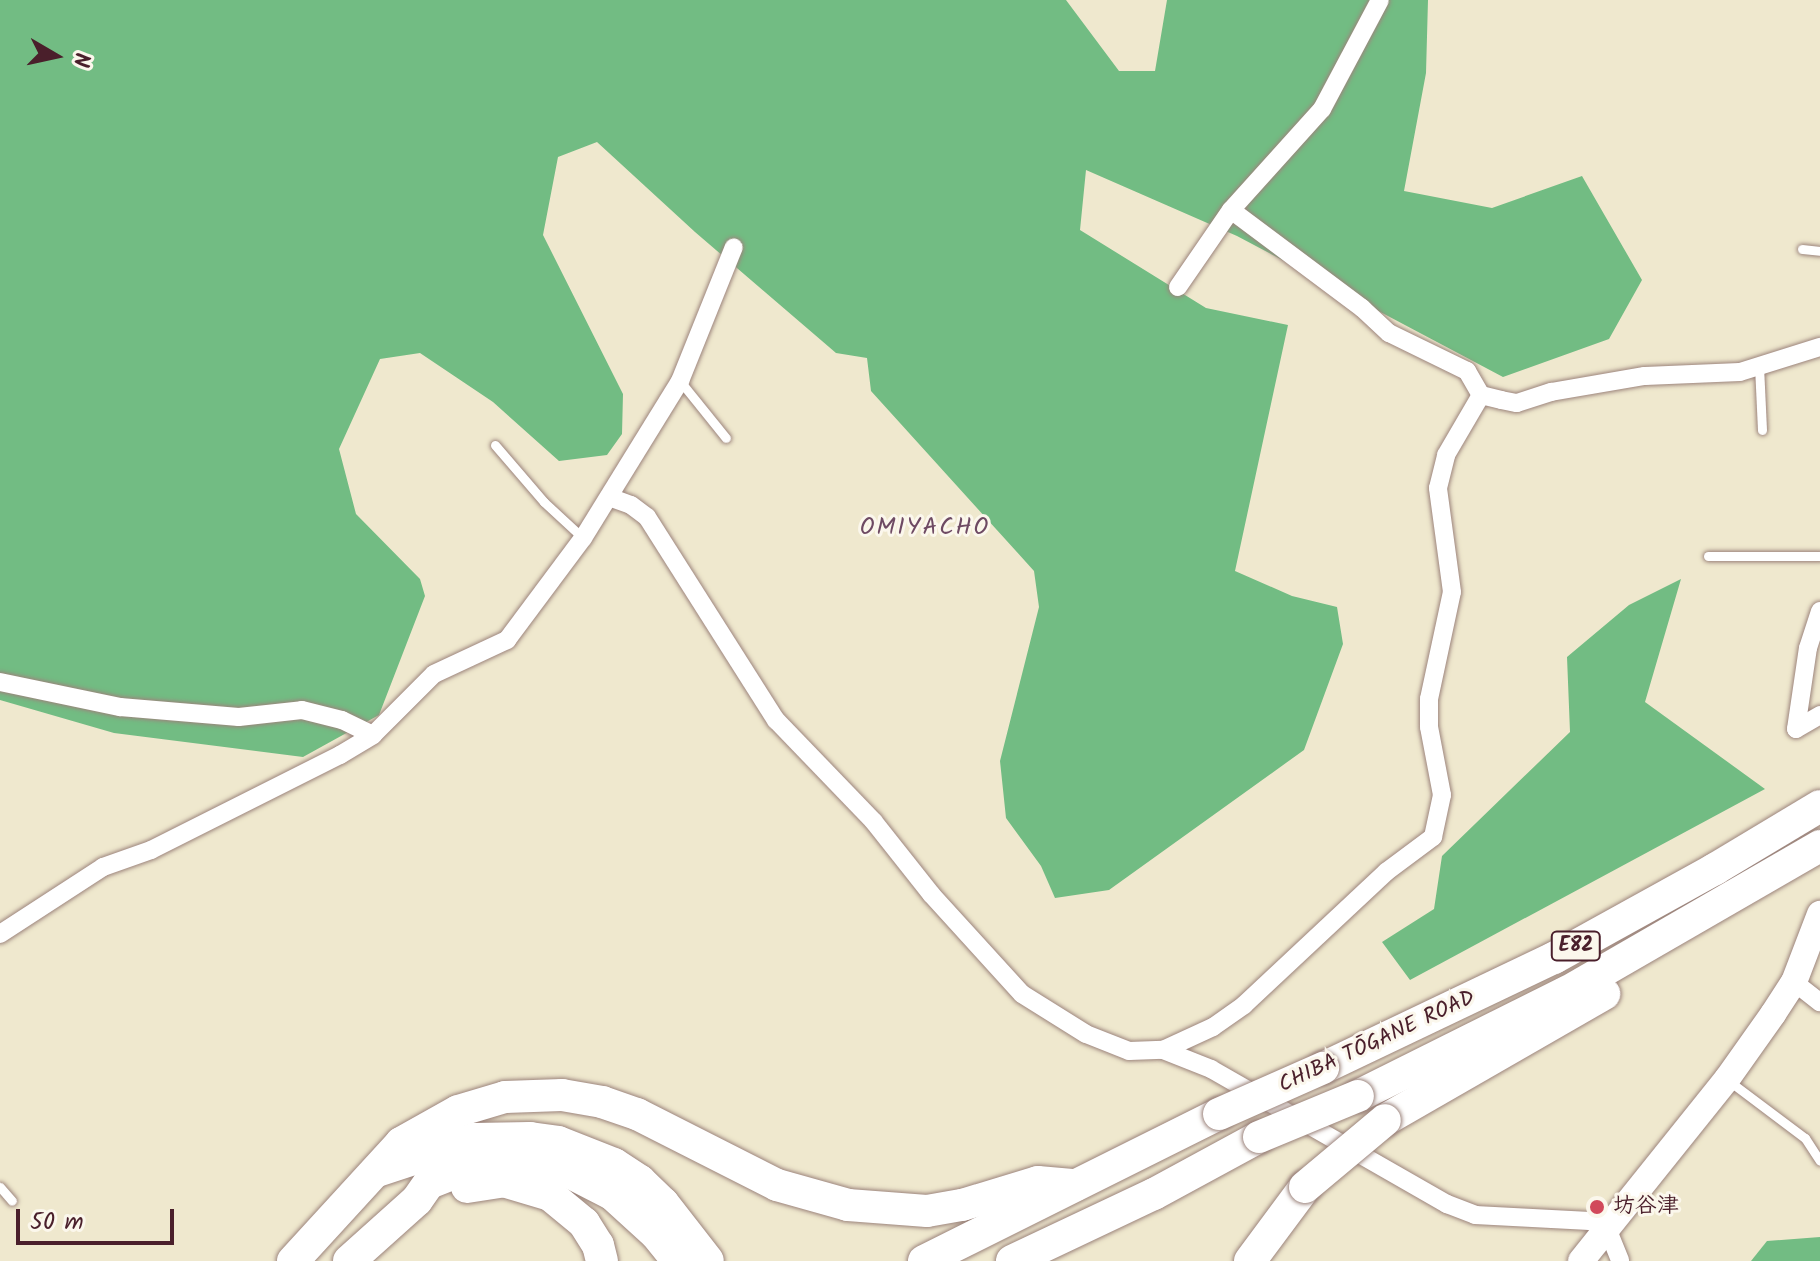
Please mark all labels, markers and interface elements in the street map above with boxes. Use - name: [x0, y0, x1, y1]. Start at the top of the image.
- north arrow: [16, 16, 96, 96]
- text: N: [62, 50, 99, 69]
- district label: OMIYACHO: [860, 514, 990, 542]
- road number: E82: [1550, 930, 1602, 962]
- street label: CHIBA TŌGANE ROAD: [1275, 985, 1479, 1099]
- scale bar: [20, 1193, 178, 1243]
- place label: 坊谷津: [1613, 1194, 1679, 1220]
- marker: 坊谷津: [1588, 1198, 1606, 1216]
- text: 50 m: [30, 1203, 84, 1242]

